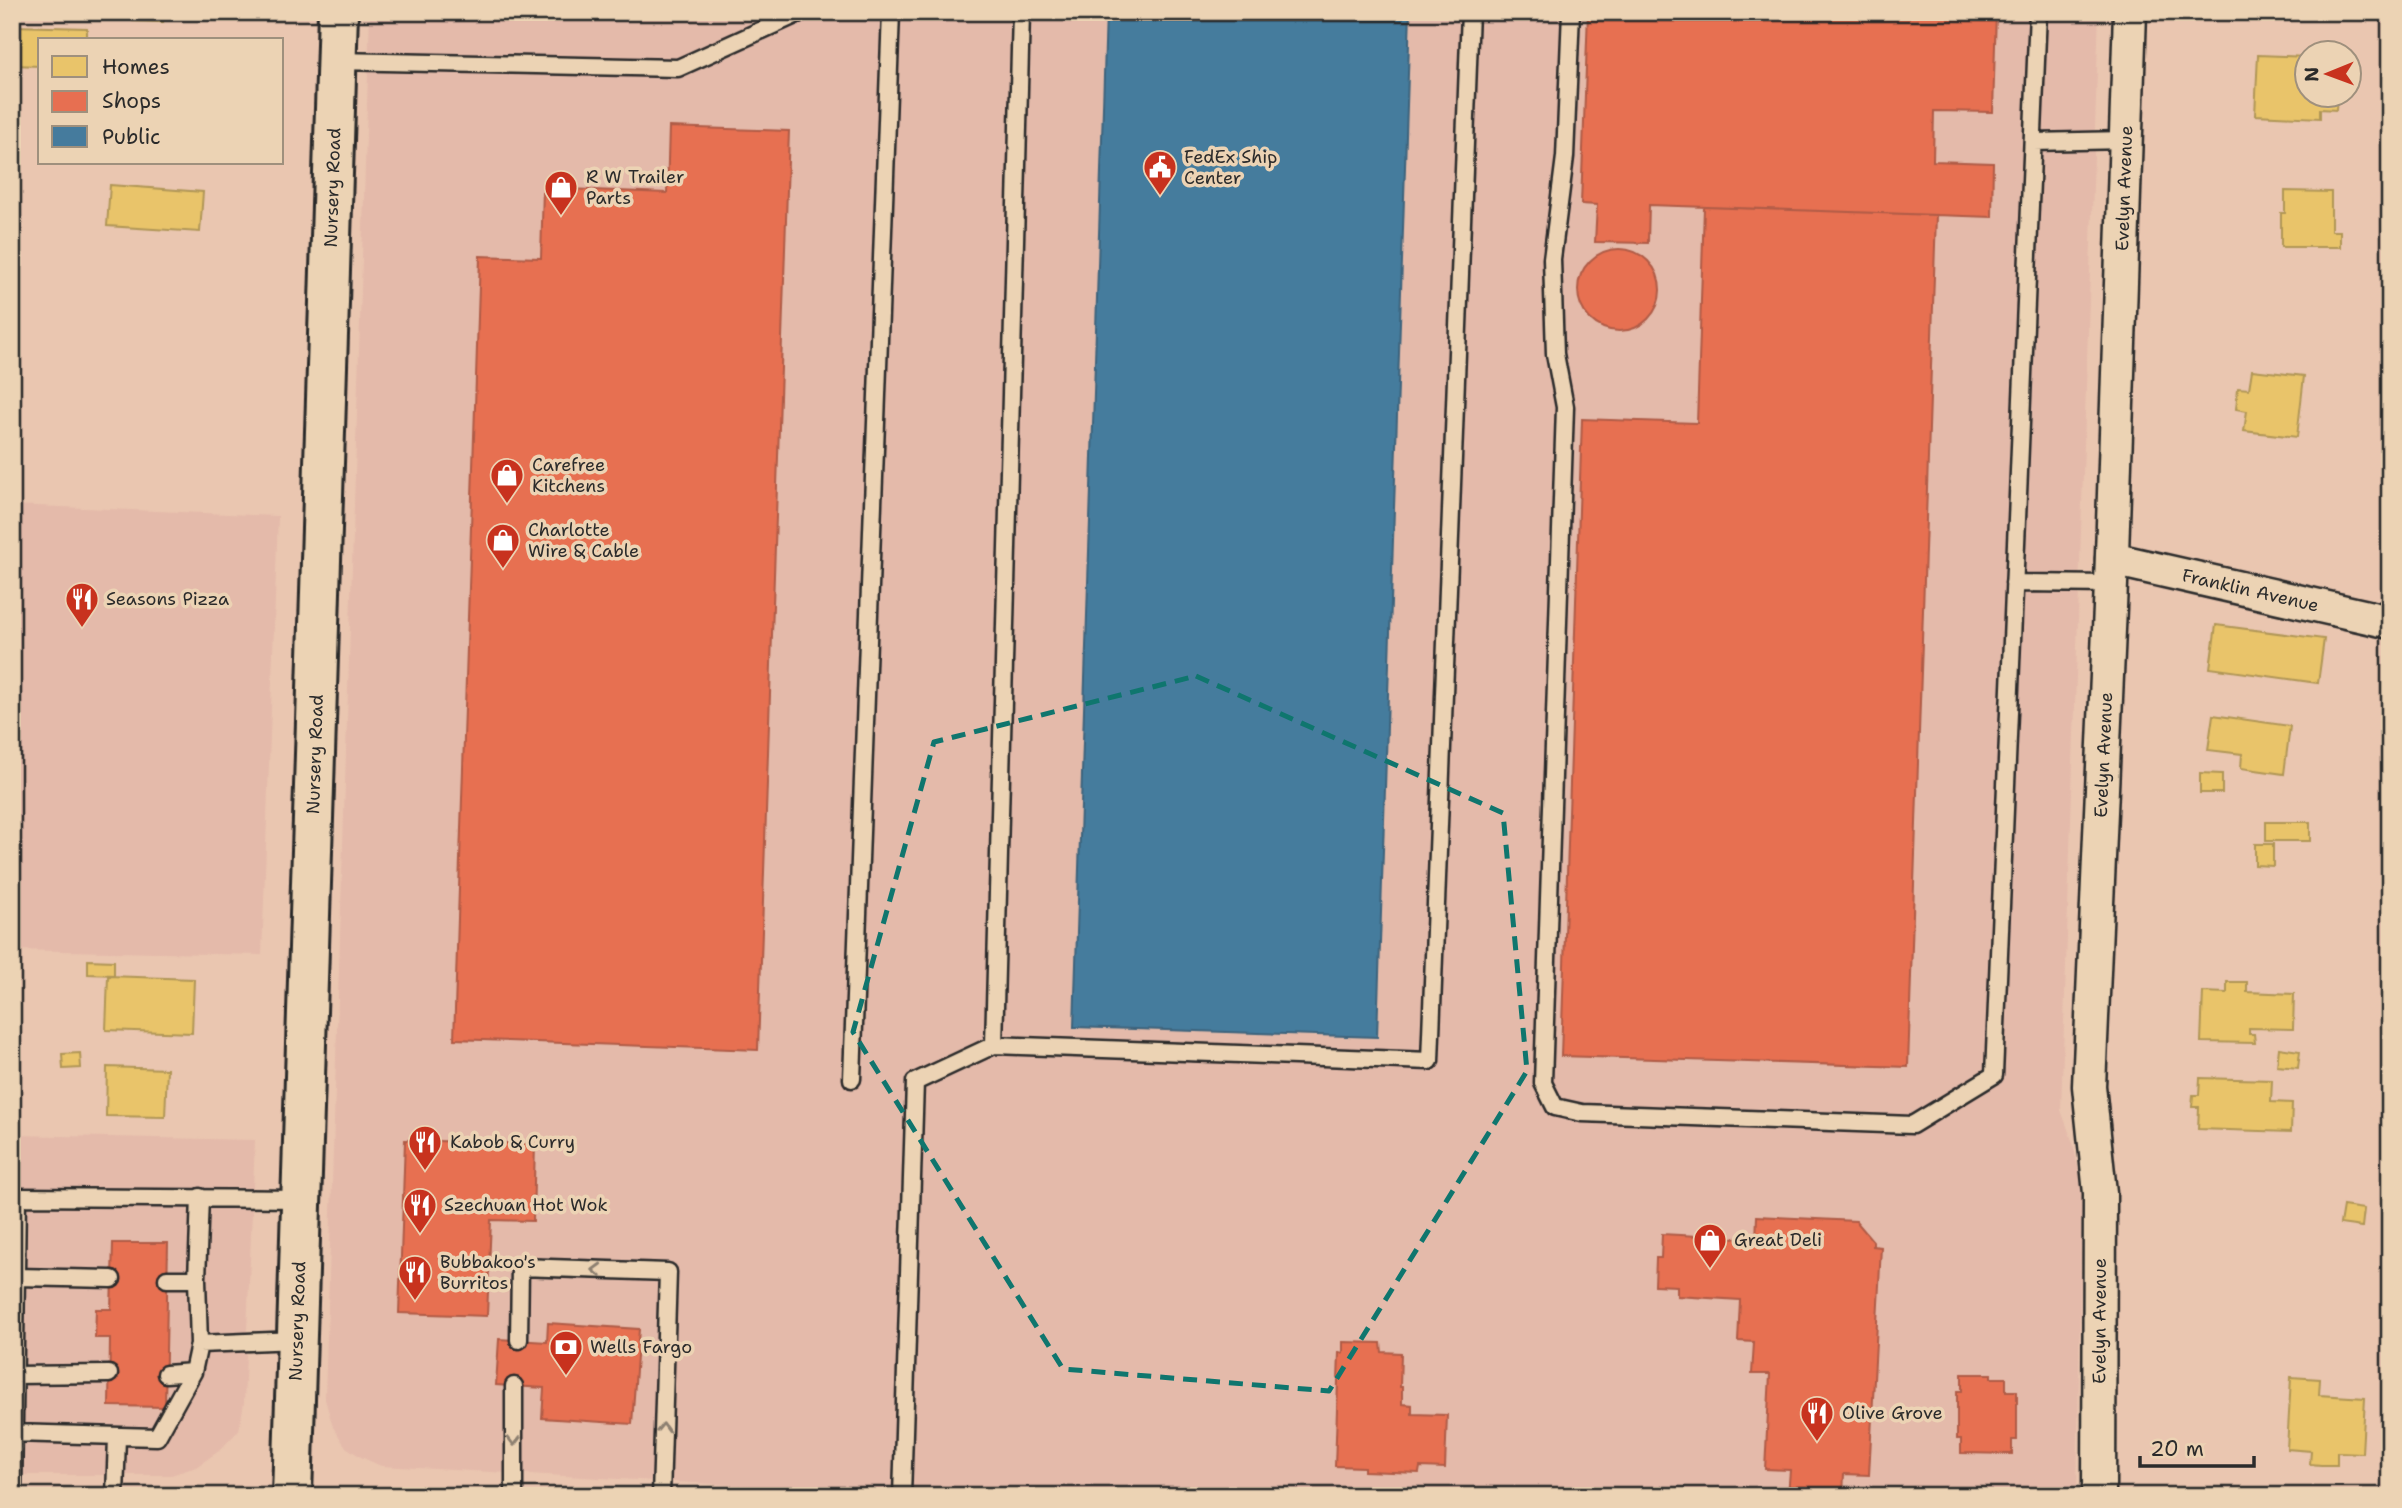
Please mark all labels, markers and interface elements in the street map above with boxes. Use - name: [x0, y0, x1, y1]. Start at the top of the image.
- legend: [38, 38, 284, 164]
- north arrow: [2294, 38, 2364, 108]
- text: Homes: [102, 53, 170, 81]
- text: N: [2299, 67, 2324, 82]
- text: Shops: [102, 87, 161, 115]
- text: Public: [102, 123, 161, 151]
- street label: Evelyn Avenue: [2110, 125, 2138, 251]
- street label: Nursery Road: [319, 127, 346, 248]
- place label: FedEx Ship Center: [1184, 145, 1277, 190]
- public building icon: FedEx Ship Center: [1141, 148, 1179, 197]
- place label: R W Trailer Parts: [586, 165, 684, 210]
- shop icon: R W Trailer Parts: [542, 168, 580, 217]
- place label: Carefree Kitchens: [532, 453, 605, 498]
- shop icon: Carefree Kitchens: [488, 456, 526, 505]
- place label: Charlotte Wire & Cable: [528, 518, 639, 563]
- shop icon: Charlotte Wire & Cable: [484, 521, 522, 570]
- street label: Franklin Avenue: [2180, 563, 2321, 618]
- restaurant icon: Seasons Pizza: [63, 580, 101, 629]
- place label: Seasons Pizza: [106, 587, 229, 611]
- street label: Evelyn Avenue: [2089, 692, 2118, 818]
- street label: Nursery Road: [301, 694, 329, 815]
- restaurant icon: Kabob & Curry: [406, 1123, 444, 1172]
- place label: Kabob & Curry: [450, 1130, 575, 1154]
- restaurant icon: Szechuan Hot Wok: [401, 1186, 439, 1235]
- place label: Szechuan Hot Wok: [444, 1193, 608, 1217]
- shop icon: Great Deli: [1691, 1221, 1729, 1270]
- place label: Great Deli: [1734, 1228, 1822, 1252]
- place label: Bubbakoo's Burritos: [440, 1250, 536, 1295]
- restaurant icon: Bubbakoo's Burritos: [396, 1253, 434, 1302]
- street label: Evelyn Avenue: [2087, 1258, 2112, 1384]
- street label: Nursery Road: [284, 1261, 311, 1381]
- one-way arrow: [591, 1262, 602, 1277]
- bank icon: Wells Fargo: [547, 1328, 585, 1377]
- place label: Wells Fargo: [590, 1335, 692, 1359]
- restaurant icon: Olive Grove: [1798, 1394, 1836, 1443]
- place label: Olive Grove: [1842, 1401, 1943, 1425]
- one-way arrow: [655, 1422, 670, 1433]
- scale bar: [2140, 1424, 2253, 1468]
- text: 20 m: [2150, 1435, 2204, 1463]
- one-way arrow: [506, 1436, 522, 1447]

